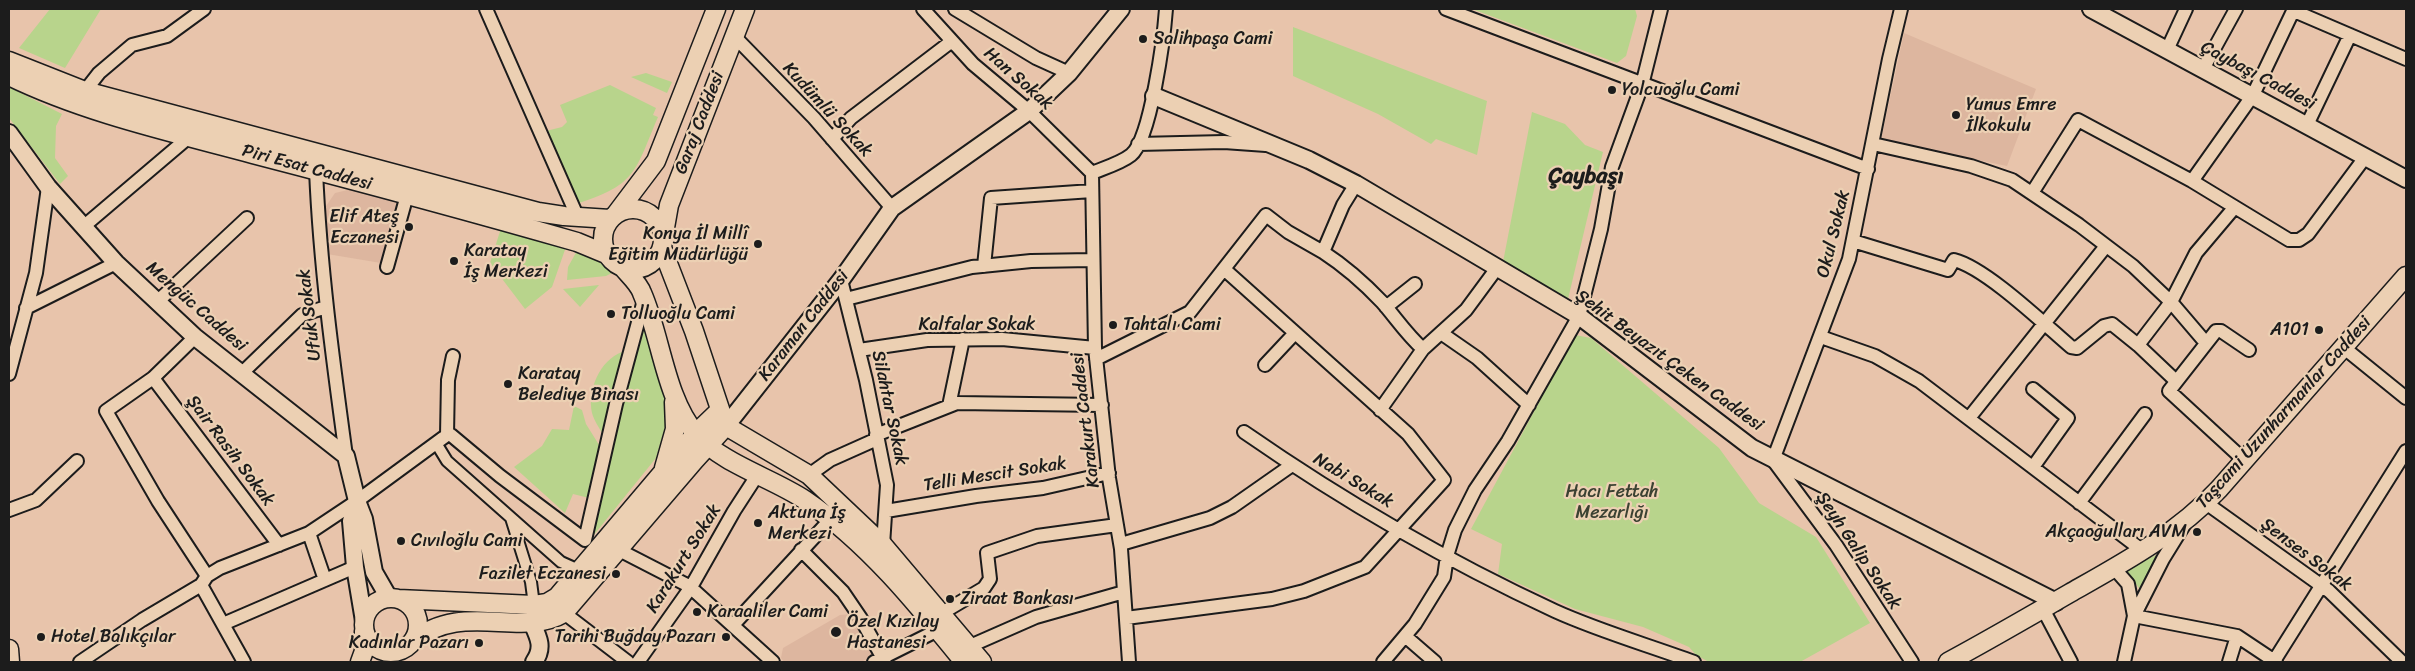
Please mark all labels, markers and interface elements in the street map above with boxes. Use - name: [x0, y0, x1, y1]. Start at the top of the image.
- place label: Salihpaşa Cami: [1153, 28, 1272, 50]
- marker: Salihpaşa Cami: [1137, 33, 1149, 45]
- street label: Çaybaşı Caddesi: [2197, 37, 2319, 115]
- street label: Han Sokak: [979, 43, 1057, 115]
- street label: Kudümlü Sokak: [778, 58, 876, 162]
- street label: Garaj Caddesi: [671, 69, 729, 177]
- place label: Yolcuoğlu Cami: [1622, 79, 1739, 101]
- marker: Yolcuoğlu Cami: [1606, 84, 1618, 96]
- place label: Yunus Emre İlkokulu: [1966, 94, 2056, 136]
- marker: Yunus Emre İlkokulu: [1950, 109, 1962, 121]
- street label: Piri Esat Caddesi: [240, 140, 374, 196]
- district label: Çaybaşı: [1548, 164, 1624, 190]
- street label: Okul Sokak: [1813, 188, 1855, 280]
- place label: Elif Ateş Eczanesi: [329, 206, 399, 248]
- marker: Elif Ateş Eczanesi: [403, 221, 415, 233]
- place label: Konya İl Millî Eğitim Müdürlüğü: [608, 223, 748, 266]
- marker: Konya İl Millî Eğitim Müdürlüğü: [752, 238, 764, 250]
- place label: Karatay İş Merkezi: [464, 240, 548, 282]
- marker: Karatay İş Merkezi: [448, 255, 460, 267]
- street label: Mengüc Caddesi: [141, 257, 251, 357]
- street label: Karaman Caddesi: [754, 266, 854, 386]
- street label: Ufuk Sokak: [294, 268, 326, 362]
- street label: Şehit Beyazıt Çeken Caddesi: [1571, 286, 1767, 436]
- place label: Tolluoğlu Cami: [621, 303, 735, 325]
- marker: Tolluoğlu Cami: [605, 308, 617, 320]
- street label: Taşcami Uzunharmanlar Caddesi: [2192, 312, 2376, 514]
- street label: Kalfalar Sokak: [919, 314, 1035, 336]
- place label: Tahtalı Cami: [1123, 314, 1221, 336]
- marker: Tahtalı Cami: [1107, 319, 1119, 331]
- place label: A101: [2270, 319, 2309, 341]
- marker: A101: [2313, 324, 2325, 336]
- street label: Silahtar Sokak: [866, 349, 912, 467]
- street label: Karakurt Caddesi: [1067, 351, 1105, 489]
- place label: Karatay Belediye Binası: [518, 363, 639, 406]
- marker: Karatay Belediye Binası: [502, 378, 514, 390]
- street label: Şair Rasih Sokak: [181, 391, 279, 511]
- street label: Nabi Sokak: [1309, 449, 1397, 513]
- street label: Telli Mescit Sokak: [922, 453, 1068, 497]
- park label: Hacı Fettah Mezarlığı: [1566, 481, 1658, 524]
- street label: Şeyh Galip Sokak: [1811, 488, 1905, 614]
- street label: Karakurt Sokak: [642, 501, 726, 617]
- place label: Aktuna İş Merkezi: [768, 502, 846, 544]
- street label: Şenses Sokak: [2256, 514, 2356, 596]
- marker: Aktuna İş Merkezi: [752, 517, 764, 529]
- place label: Akçaoğulları AVM: [2046, 521, 2187, 543]
- marker: Akçaoğulları AVM: [2191, 526, 2203, 538]
- place label: Cıvıloğlu Cami: [411, 530, 522, 552]
- marker: Cıvıloğlu Cami: [395, 535, 407, 547]
- place label: Fazilet Eczanesi: [479, 563, 606, 585]
- marker: Fazilet Eczanesi: [610, 568, 622, 580]
- place label: Ziraat Bankası: [960, 588, 1074, 610]
- marker: Ziraat Bankası: [944, 593, 956, 605]
- place label: Karaaliler Cami: [707, 601, 828, 623]
- marker: Karaaliler Cami: [691, 606, 703, 618]
- place label: Özel Kızılay Hastanesi: [847, 611, 939, 654]
- marker: Özel Kızılay Hastanesi: [829, 625, 843, 639]
- place label: Hotel Balıkçılar: [51, 626, 175, 648]
- place label: Tarihi Buğday Pazarı: [555, 626, 716, 648]
- marker: Hotel Balıkçılar: [35, 631, 47, 643]
- marker: Tarihi Buğday Pazarı: [720, 631, 732, 643]
- place label: Kadınlar Pazarı: [349, 632, 469, 654]
- marker: Kadınlar Pazarı: [473, 637, 485, 649]

